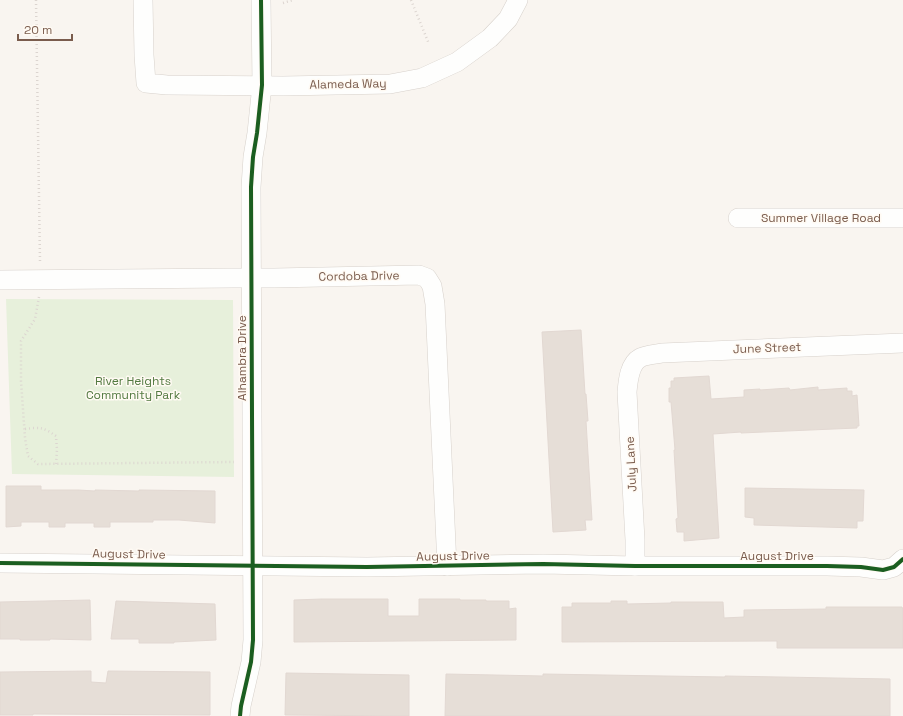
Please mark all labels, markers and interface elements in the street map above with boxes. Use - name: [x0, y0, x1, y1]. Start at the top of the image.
- scale bar: [18, 16, 72, 42]
- text: 20 m: [24, 22, 52, 38]
- street label: Alameda Way: [309, 75, 387, 93]
- street label: Summer Village Road: [761, 210, 881, 226]
- street label: Cordoba Drive: [318, 267, 400, 285]
- street label: Alhambra Drive: [234, 315, 250, 401]
- street label: June Street: [733, 339, 801, 357]
- park label: River Heights Community Park: [86, 373, 181, 403]
- street label: July Lane: [622, 436, 640, 492]
- street label: August Drive: [92, 545, 166, 563]
- street label: August Drive: [416, 547, 490, 565]
- street label: August Drive: [740, 548, 814, 564]

